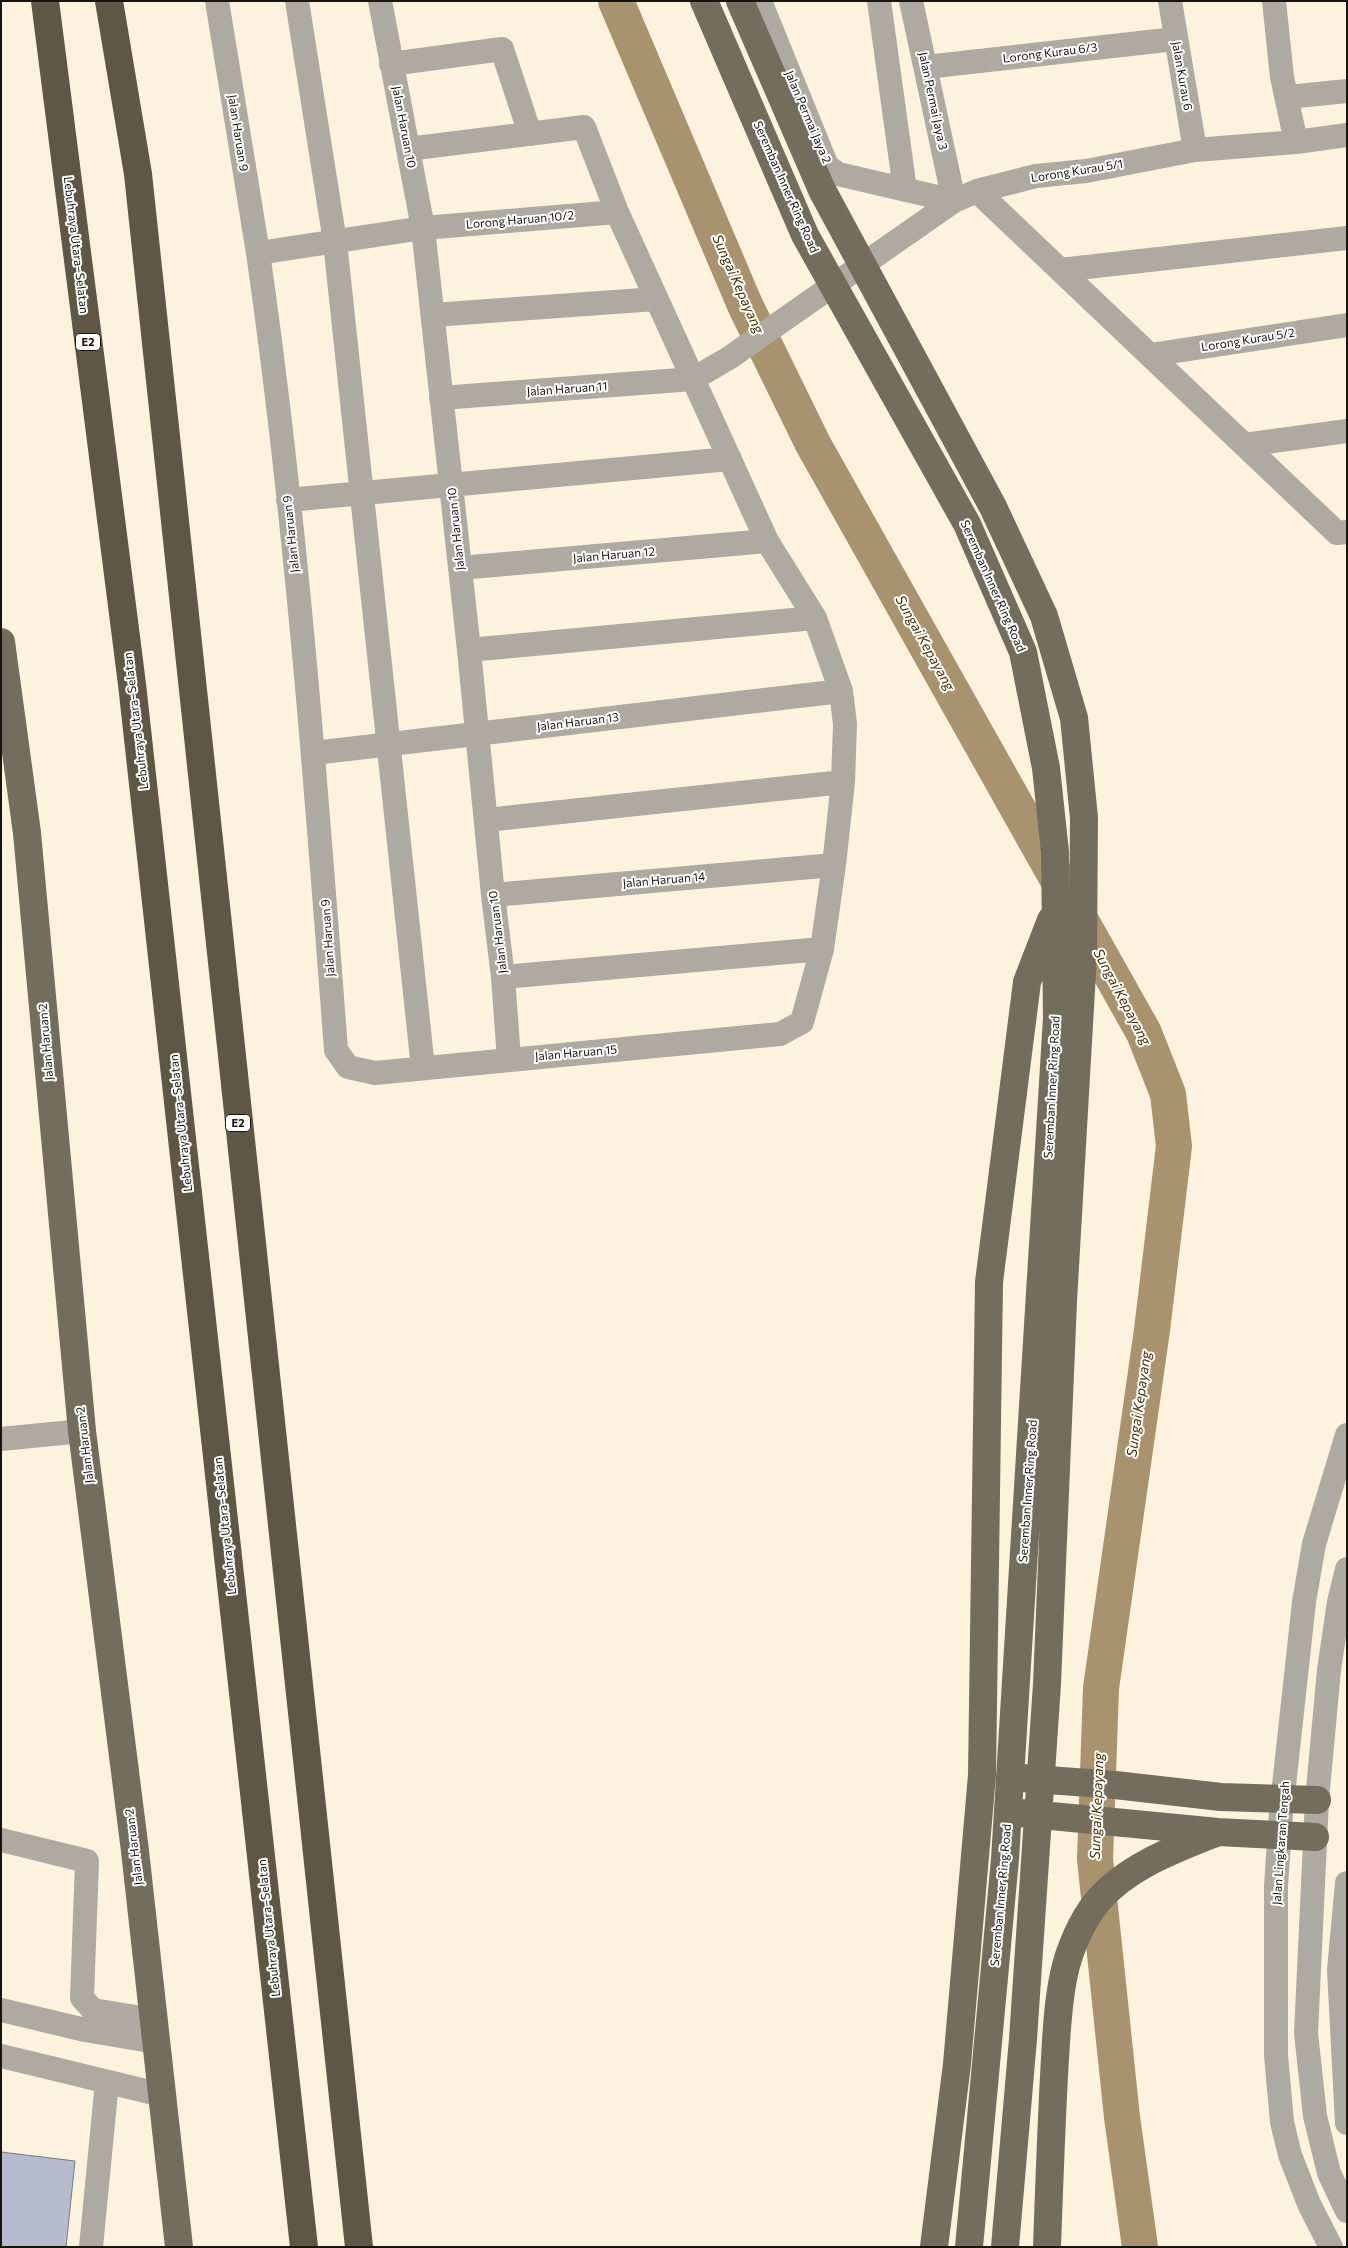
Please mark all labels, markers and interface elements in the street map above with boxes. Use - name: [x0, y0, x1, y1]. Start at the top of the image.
- street label: Lorong Kurau 6/3: [1002, 40, 1098, 66]
- street label: Jalan Kurau 6: [1169, 40, 1195, 112]
- street label: Jalan Permai Jaya 3: [916, 51, 950, 151]
- street label: Jalan Permai Jaya 2: [782, 68, 834, 166]
- street label: Jalan Haruan 10: [389, 85, 419, 169]
- street label: Jalan Haruan 9: [225, 93, 251, 173]
- street label: Seremban Inner Ring Road: [750, 119, 822, 255]
- street label: Lorong Kurau 5/1: [1030, 157, 1124, 185]
- street label: Lebuhraya Utara–Selatan: [60, 176, 92, 314]
- street label: Lorong Haruan 10/2: [465, 208, 575, 232]
- water label: Sungai Kepayang: [709, 232, 767, 336]
- street label: Lorong Kurau 5/2: [1200, 325, 1296, 355]
- road number: E2: [76, 334, 100, 351]
- street label: Jalan Haruan 11: [526, 379, 608, 399]
- street label: Jalan Haruan 10: [444, 487, 468, 571]
- street label: Jalan Haruan 9: [280, 495, 302, 573]
- street label: Seremban Inner Ring Road: [957, 518, 1029, 654]
- street label: Jalan Haruan 12: [572, 544, 656, 566]
- water label: Sungai Kepayang: [892, 592, 958, 694]
- street label: Lebuhraya Utara–Selatan: [120, 652, 152, 790]
- street label: Jalan Haruan 13: [536, 710, 620, 734]
- street label: Jalan Haruan 14: [622, 869, 706, 891]
- street label: Jalan Haruan 10: [486, 890, 510, 974]
- street label: Jalan Haruan 9: [318, 899, 338, 977]
- water label: Sungai Kepayang: [1090, 946, 1154, 1048]
- street label: Jalan Haruan 2: [35, 1003, 57, 1081]
- street label: Seremban Inner Ring Road: [1041, 1015, 1063, 1159]
- street label: Jalan Haruan 15: [534, 1042, 618, 1064]
- street label: Lebuhraya Utara–Selatan: [167, 1054, 195, 1192]
- road number: E2: [226, 1114, 250, 1132]
- water label: Sungai Kepayang: [1123, 1350, 1155, 1458]
- street label: Jalan Haruan 2: [73, 1406, 97, 1484]
- street label: Seremban Inner Ring Road: [1016, 1419, 1040, 1563]
- street label: Lebuhraya Utara–Selatan: [211, 1457, 239, 1595]
- water label: Sungai Kepayang: [1087, 1752, 1107, 1860]
- street label: Jalan Lingkaran Tengah: [1269, 1781, 1293, 1905]
- street label: Jalan Haruan 2: [122, 1808, 146, 1886]
- street label: Seremban Inner Ring Road: [988, 1823, 1014, 1967]
- street label: Lebuhraya Utara–Selatan: [255, 1859, 283, 1997]

